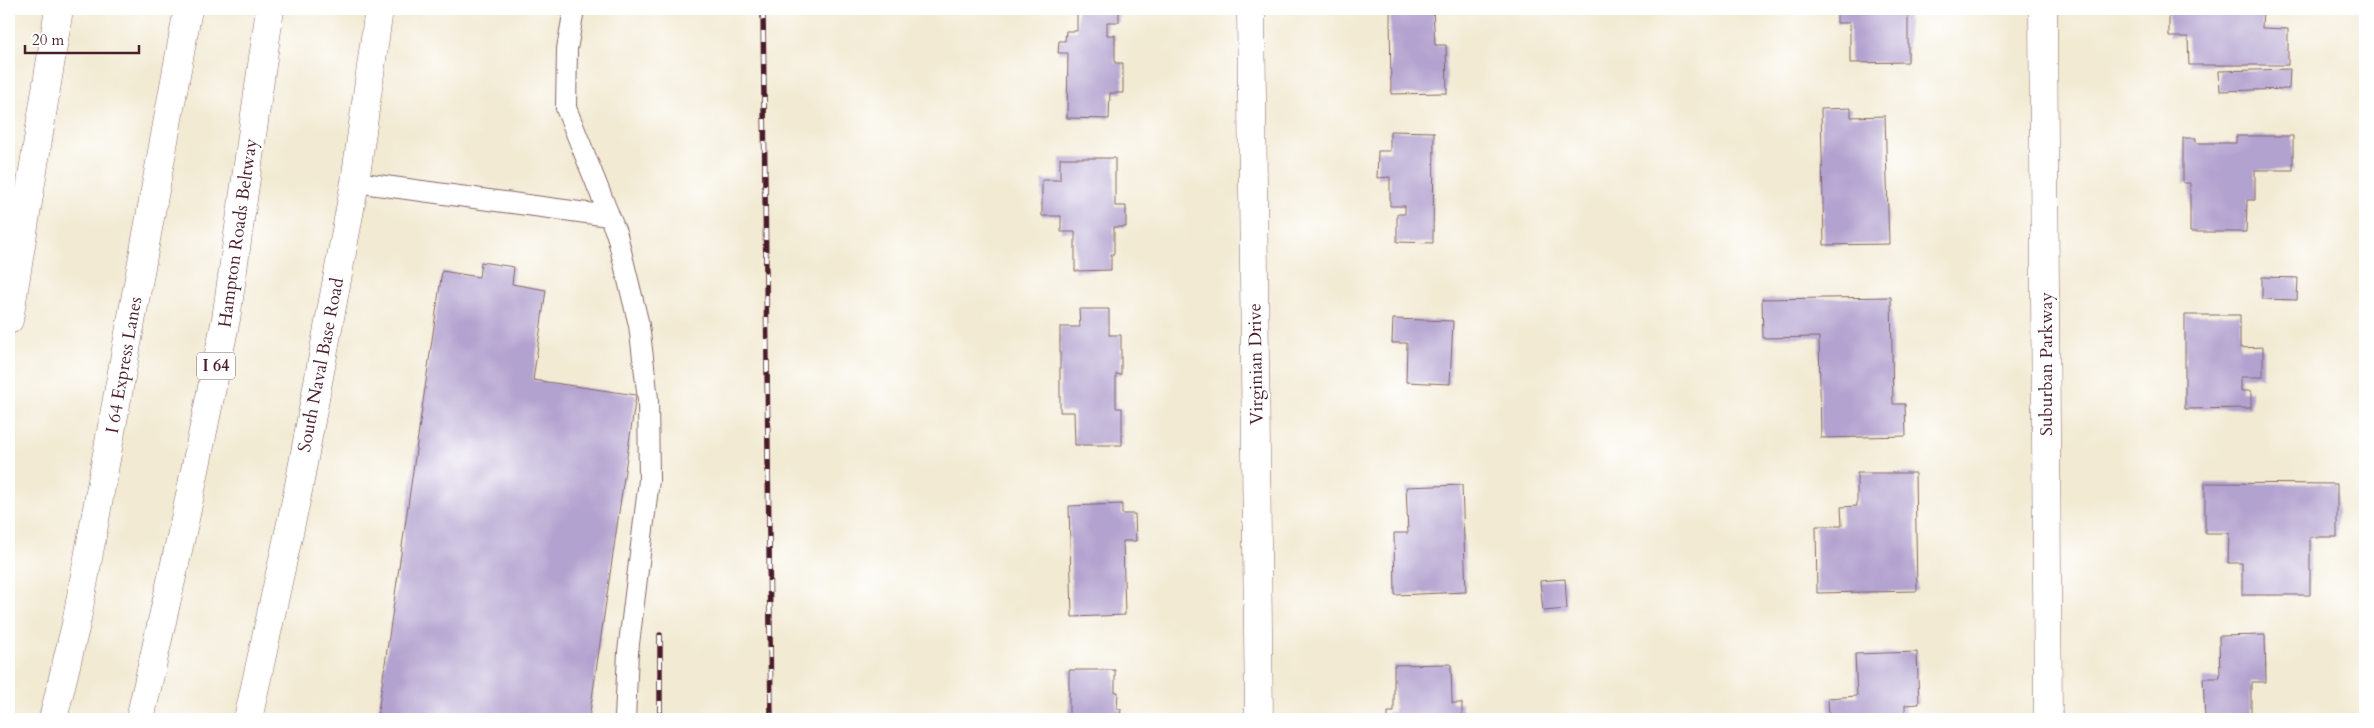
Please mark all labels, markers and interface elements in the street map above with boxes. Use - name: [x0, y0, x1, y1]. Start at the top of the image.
- scale bar: [25, 22, 139, 54]
- text: 20 m: [32, 30, 64, 50]
- street label: Hampton Roads Beltway: [212, 136, 264, 329]
- street label: South Naval Base Road: [292, 275, 350, 454]
- street label: Suburban Parkway: [2034, 292, 2059, 436]
- street label: I 64 Express Lanes: [100, 295, 148, 435]
- street label: Virginian Drive: [1242, 303, 1270, 425]
- road number: I 64: [197, 352, 235, 380]

